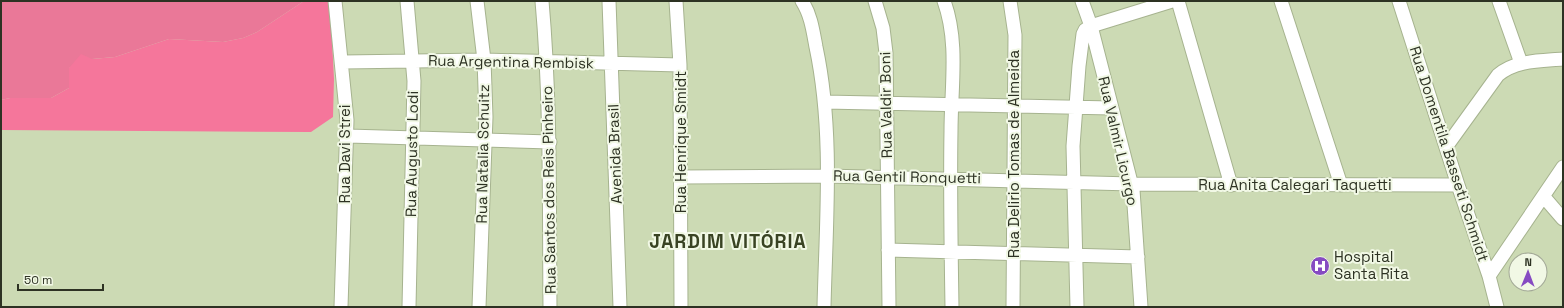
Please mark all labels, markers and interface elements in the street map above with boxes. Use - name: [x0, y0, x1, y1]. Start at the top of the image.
- street label: Rua Domentila Basseti Schmidt: [1406, 44, 1493, 264]
- street label: Rua Delirio Tomas de Almeida: [1004, 50, 1023, 258]
- street label: Rua Argentina Rembisk: [428, 51, 594, 72]
- street label: Rua Valdir Boni: [875, 51, 896, 159]
- street label: Rua Henrique Smidt: [671, 71, 690, 213]
- street label: Rua Valmir Licurgo: [1094, 74, 1143, 208]
- street label: Rua Natalia Schuitz: [472, 84, 493, 224]
- street label: Rua Santos dos Reis Pinheiro: [537, 86, 560, 294]
- street label: Rua Augusto Lodi: [401, 91, 422, 217]
- street label: Avenida Brasil: [603, 104, 626, 204]
- street label: Rua Davi Strei: [335, 105, 354, 203]
- street label: Rua Gentil Ronquetti: [833, 166, 981, 187]
- street label: Rua Anita Calegari Taquetti: [1198, 175, 1392, 194]
- district label: JARDIM VITÓRIA: [649, 229, 807, 254]
- place label: Hospital Santa Rita: [1334, 247, 1409, 283]
- north arrow: [1508, 252, 1548, 292]
- hospital icon: Hospital Santa Rita: [1309, 255, 1331, 277]
- text: N: [1524, 255, 1532, 269]
- scale bar: [18, 266, 103, 292]
- text: 50 m: [24, 272, 52, 288]

